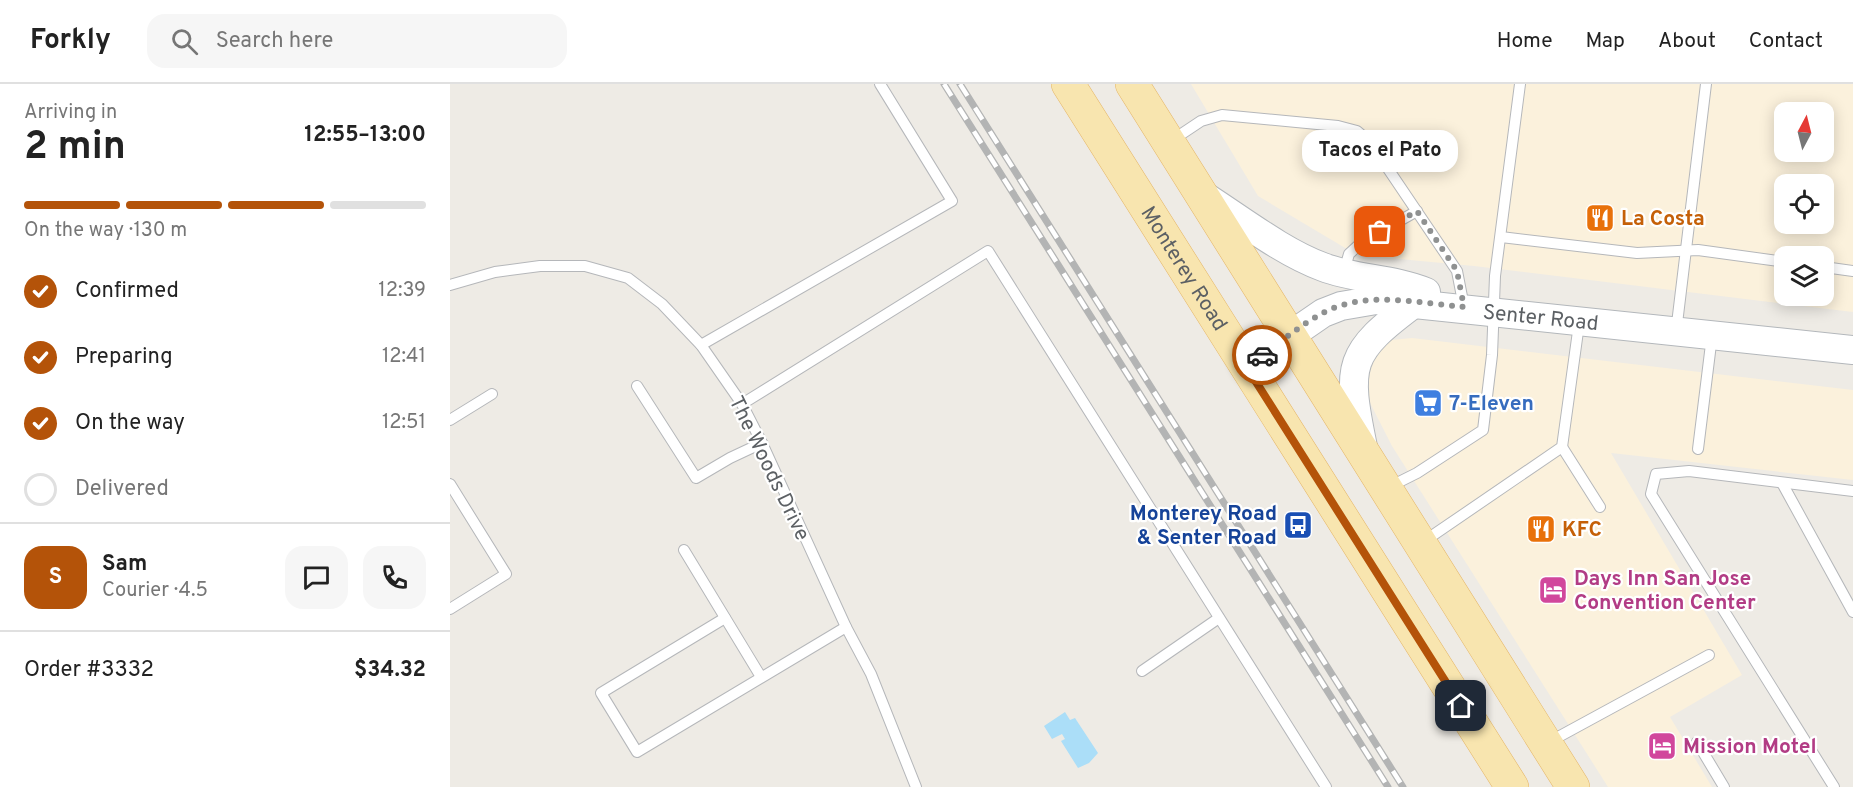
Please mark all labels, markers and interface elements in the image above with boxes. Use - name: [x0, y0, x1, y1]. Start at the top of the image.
- search box: [147, 14, 567, 68]
- text: Forkly: [30, 23, 111, 59]
- icon: search: [168, 25, 201, 58]
- text: Search here: [216, 28, 333, 55]
- text: Home: [1497, 28, 1553, 55]
- text: Map: [1586, 28, 1625, 55]
- text: About: [1658, 28, 1716, 55]
- text: Contact: [1749, 28, 1823, 55]
- text: Arriving in: [24, 100, 117, 126]
- north arrow: [1774, 102, 1834, 162]
- map controls: [1774, 102, 1834, 306]
- text: 12:55–13:00: [304, 122, 426, 149]
- text: 2 min: [24, 124, 126, 173]
- callout: Tacos el Pato: [1302, 130, 1458, 172]
- text: Tacos el Pato: [1319, 138, 1441, 164]
- button: locate: [1774, 174, 1834, 234]
- street label: Monterey Road: [1134, 202, 1233, 337]
- restaurant icon: La Costa: [1584, 202, 1616, 234]
- pin: [1354, 206, 1405, 257]
- place label: La Costa: [1621, 206, 1705, 233]
- icon: bag: [1363, 215, 1396, 248]
- text: On the way · 130 m: [24, 218, 187, 244]
- button: layers: [1774, 246, 1834, 306]
- icon: check: [24, 275, 57, 308]
- text: Confirmed: [75, 278, 179, 305]
- text: 12:39: [378, 278, 426, 304]
- street label: Senter Road: [1481, 299, 1600, 338]
- courier: [1232, 325, 1292, 385]
- icon: car: [1246, 339, 1279, 372]
- icon: check: [24, 341, 57, 374]
- text: Preparing: [75, 344, 173, 371]
- text: 12:41: [382, 344, 426, 370]
- supermarket icon: 7-Eleven: [1412, 387, 1444, 419]
- place label: 7-Eleven: [1449, 391, 1534, 418]
- street label: The Woods Drive: [722, 392, 815, 546]
- icon: check: [24, 407, 57, 440]
- text: On the way: [75, 410, 185, 437]
- text: 12:51: [382, 410, 426, 436]
- text: Delivered: [75, 476, 169, 503]
- place label: Monterey Road & Senter Road: [1130, 501, 1277, 552]
- bus stop icon: Monterey Road & Senter Road: [1282, 509, 1314, 541]
- restaurant icon: KFC: [1525, 513, 1557, 545]
- place label: KFC: [1562, 517, 1602, 544]
- button: chat: [285, 546, 348, 609]
- button: phone: [363, 546, 426, 609]
- text: Sam: [102, 551, 147, 578]
- text: S: [49, 564, 62, 591]
- place label: Days Inn San Jose Convention Center: [1574, 566, 1756, 617]
- hotel icon: Days Inn San Jose Convention Center: [1537, 574, 1569, 606]
- text: Courier · 4.5: [102, 578, 208, 604]
- text: Order #3332: [24, 657, 154, 684]
- text: $34.32: [354, 657, 426, 684]
- pin: [1435, 680, 1486, 731]
- icon: home: [1444, 689, 1477, 722]
- hotel icon: Mission Motel: [1646, 730, 1678, 762]
- place label: Mission Motel: [1683, 734, 1817, 761]

